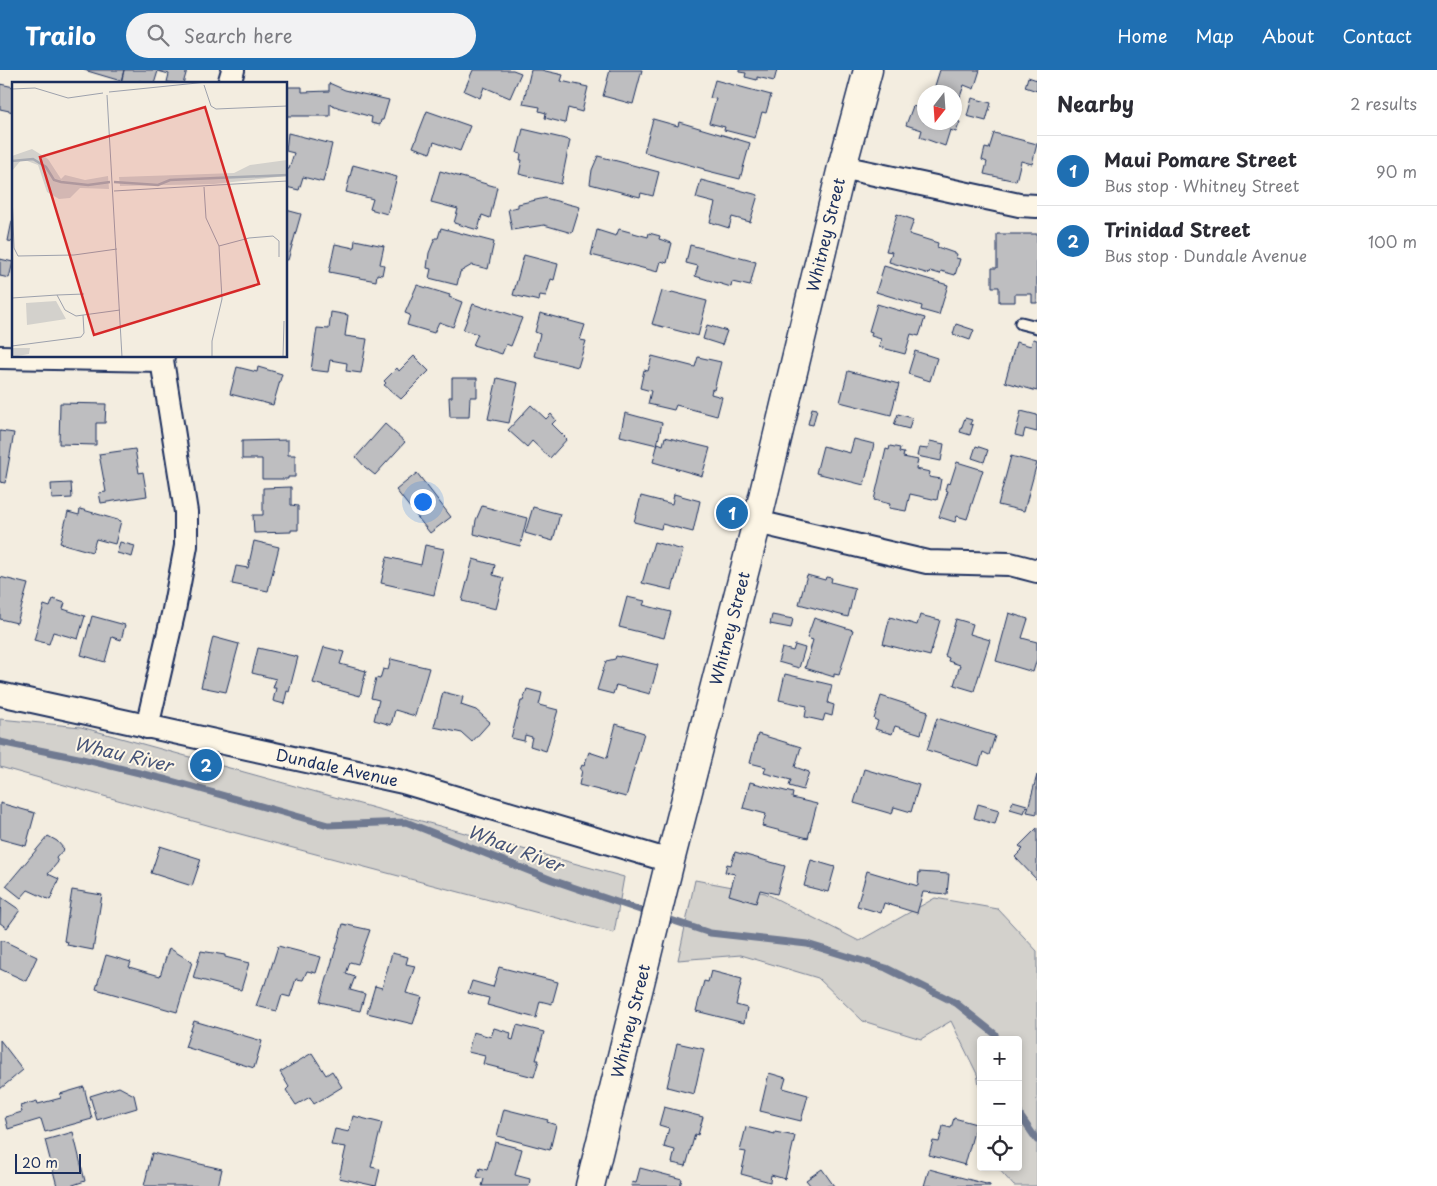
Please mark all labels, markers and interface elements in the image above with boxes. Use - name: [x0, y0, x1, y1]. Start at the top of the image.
- search box: [126, 13, 476, 58]
- text: Trailo: [25, 17, 96, 53]
- icon: search: [144, 21, 172, 49]
- text: Search here: [184, 21, 292, 49]
- text: Home: [1117, 22, 1167, 49]
- text: Map: [1195, 22, 1234, 49]
- text: About: [1262, 22, 1314, 49]
- text: Contact: [1342, 22, 1412, 49]
- inset map: [12, 82, 288, 358]
- north arrow: [917, 85, 962, 130]
- text: Nearby: [1057, 87, 1134, 119]
- text: 2 results: [1350, 91, 1417, 115]
- text: Maui Pomare Street: [1104, 145, 1297, 173]
- text: 1: [1069, 159, 1077, 183]
- text: 90 m: [1376, 159, 1417, 183]
- text: Bus stop · Whitney Street: [1104, 173, 1299, 197]
- street label: Whitney Street: [800, 175, 850, 294]
- text: Trinidad Street: [1104, 215, 1251, 243]
- text: 2: [1067, 229, 1079, 253]
- text: 100 m: [1368, 229, 1417, 253]
- text: Bus stop · Dundale Avenue: [1104, 243, 1307, 267]
- your location: [410, 489, 436, 515]
- pin: 1: [716, 494, 748, 532]
- street label: Whitney Street: [703, 568, 755, 687]
- water label: Whau River: [71, 729, 178, 779]
- street label: Dundale Avenue: [274, 742, 401, 792]
- pin: 2: [190, 746, 222, 784]
- water label: Whau River: [464, 817, 570, 879]
- street label: Whitney Street: [604, 961, 655, 1080]
- map controls: [977, 1036, 1022, 1171]
- button: +: [977, 1036, 1022, 1081]
- button: −: [977, 1081, 1022, 1126]
- button: locate: [977, 1126, 1022, 1171]
- scale bar: [15, 1151, 81, 1174]
- text: 20 m: [22, 1152, 58, 1173]

